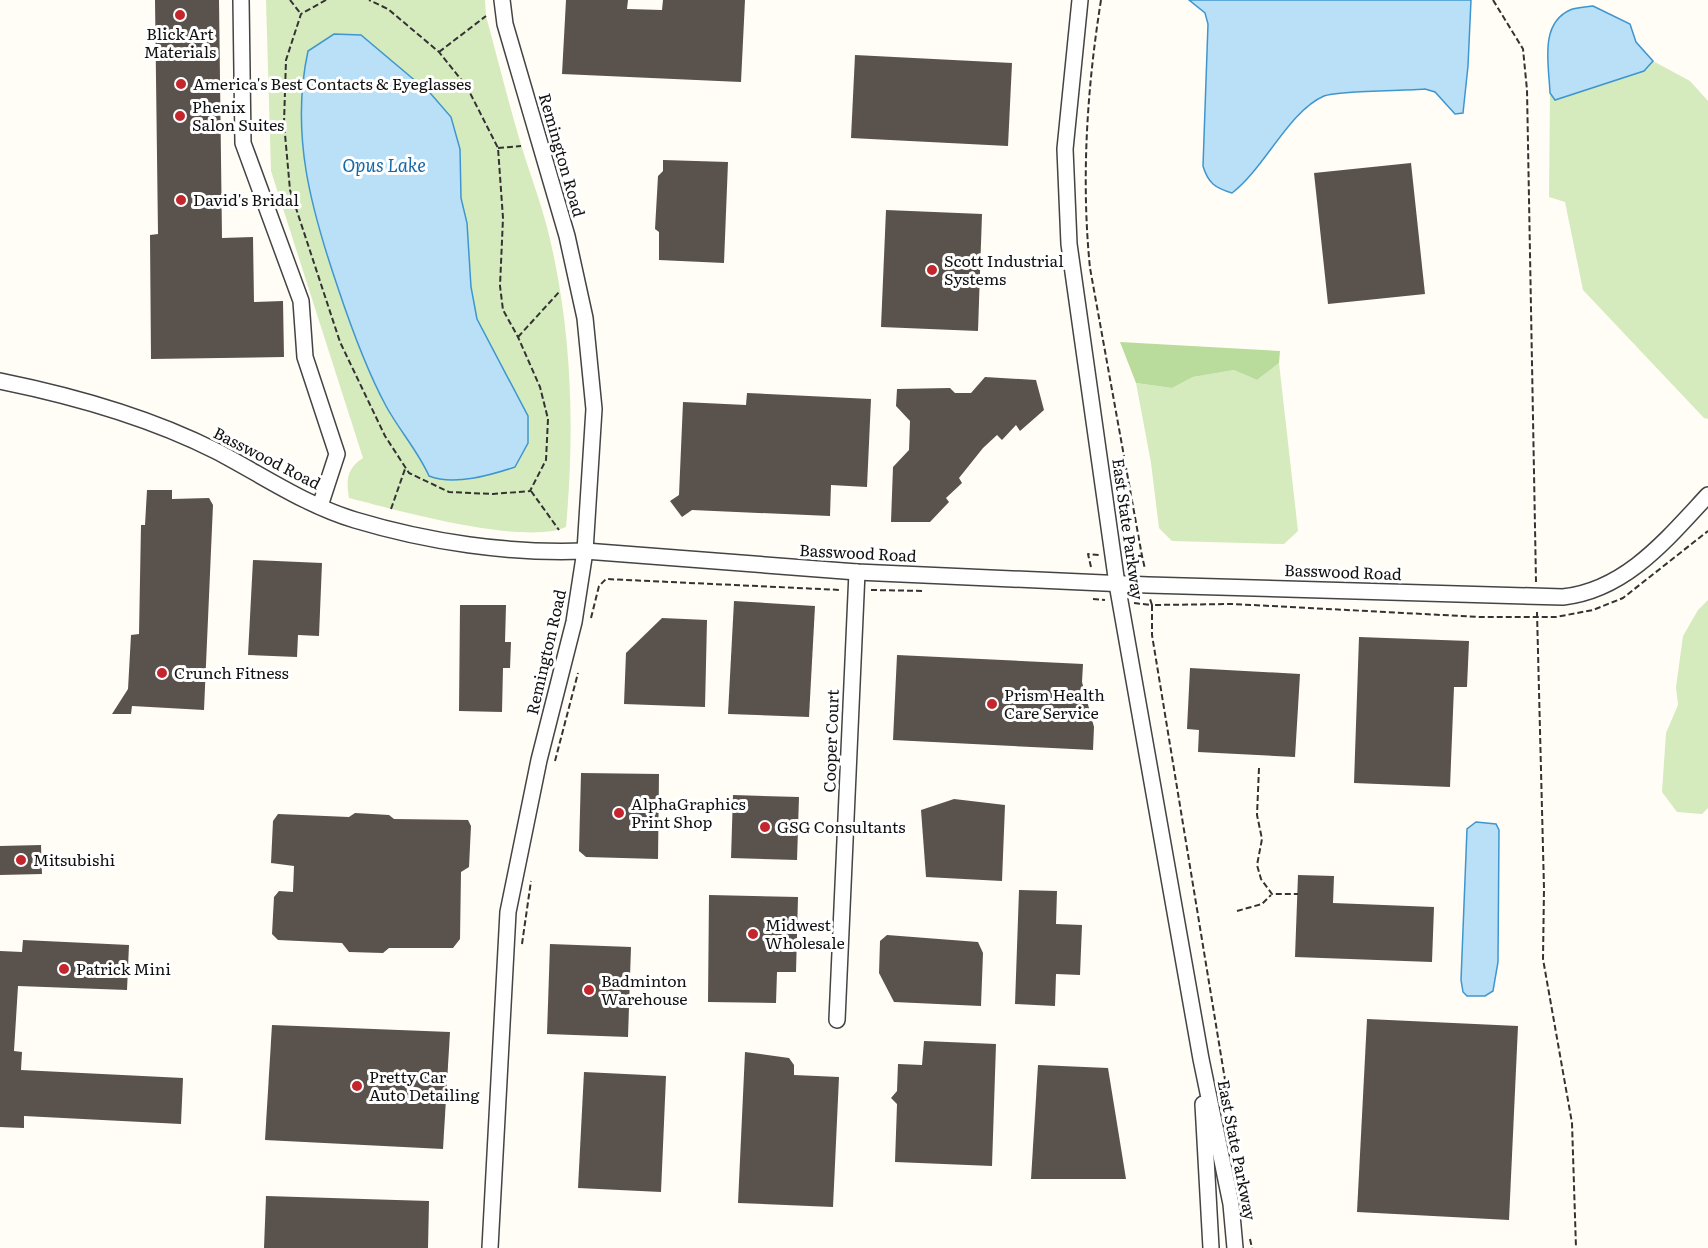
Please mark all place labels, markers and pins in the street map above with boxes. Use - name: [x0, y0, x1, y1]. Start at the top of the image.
- marker: Blick Art Materials: [173, 8, 187, 22]
- place label: Blick Art Materials: [144, 21, 216, 63]
- place label: America's Best Contacts & Eyeglasses: [193, 71, 471, 95]
- marker: America's Best Contacts & Eyeglasses: [174, 77, 188, 91]
- place label: Phenix Salon Suites: [192, 94, 284, 136]
- marker: Phenix Salon Suites: [173, 109, 187, 123]
- place label: David's Bridal: [193, 187, 299, 211]
- marker: David's Bridal: [174, 193, 188, 207]
- place label: Scott Industrial Systems: [944, 248, 1064, 290]
- marker: Scott Industrial Systems: [925, 263, 939, 277]
- place label: Crunch Fitness: [174, 660, 289, 684]
- marker: Crunch Fitness: [155, 666, 169, 680]
- place label: Prism Health Care Service: [1004, 682, 1105, 724]
- marker: Prism Health Care Service: [985, 697, 999, 711]
- place label: AlphaGraphics Print Shop: [631, 791, 746, 833]
- marker: AlphaGraphics Print Shop: [612, 806, 626, 820]
- place label: GSG Consultants: [777, 814, 905, 838]
- marker: GSG Consultants: [758, 820, 772, 834]
- place label: Mitsubishi: [33, 847, 115, 871]
- marker: Mitsubishi: [14, 853, 28, 867]
- place label: Midwest Wholesale: [765, 912, 845, 954]
- marker: Midwest Wholesale: [746, 927, 760, 941]
- place label: Patrick Mini: [76, 956, 171, 980]
- marker: Patrick Mini: [57, 962, 71, 976]
- place label: Badminton Warehouse: [601, 968, 688, 1010]
- marker: Badminton Warehouse: [582, 983, 596, 997]
- place label: Pretty Car Auto Detailing: [369, 1064, 480, 1106]
- marker: Pretty Car Auto Detailing: [350, 1079, 364, 1093]

